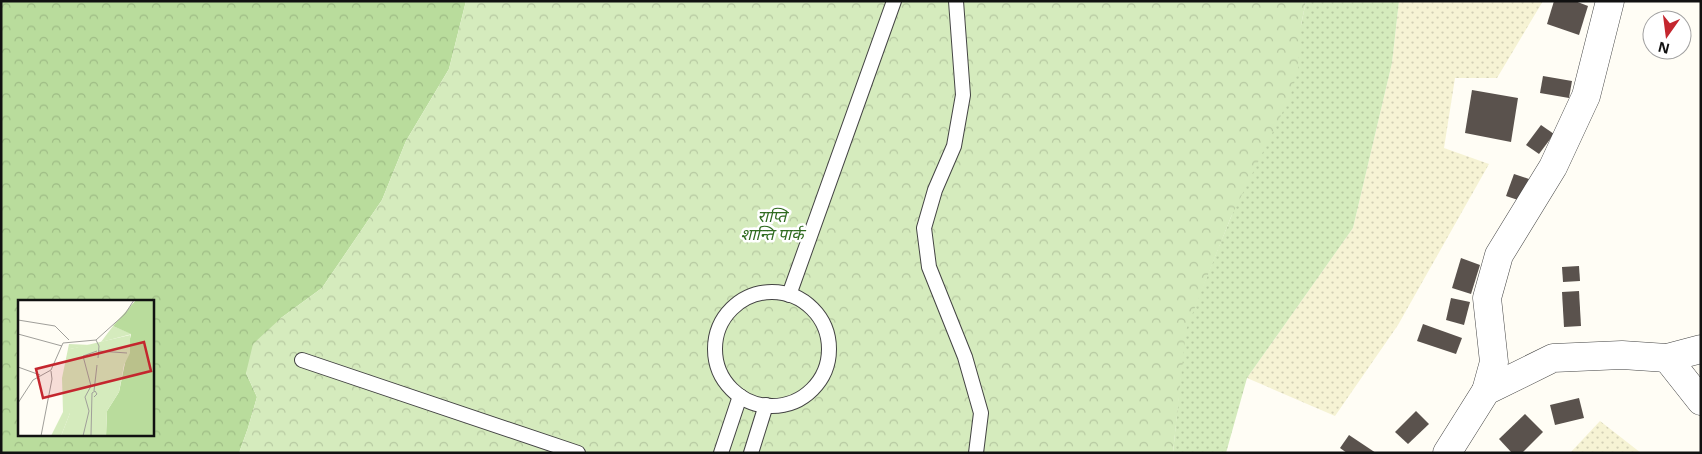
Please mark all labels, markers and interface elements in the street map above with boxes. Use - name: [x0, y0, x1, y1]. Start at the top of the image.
- north arrow: [1642, 10, 1692, 60]
- text: N: [1656, 36, 1672, 57]
- park label: राप्ति शान्ति पार्क: [741, 207, 807, 247]
- inset map: [18, 300, 154, 436]

